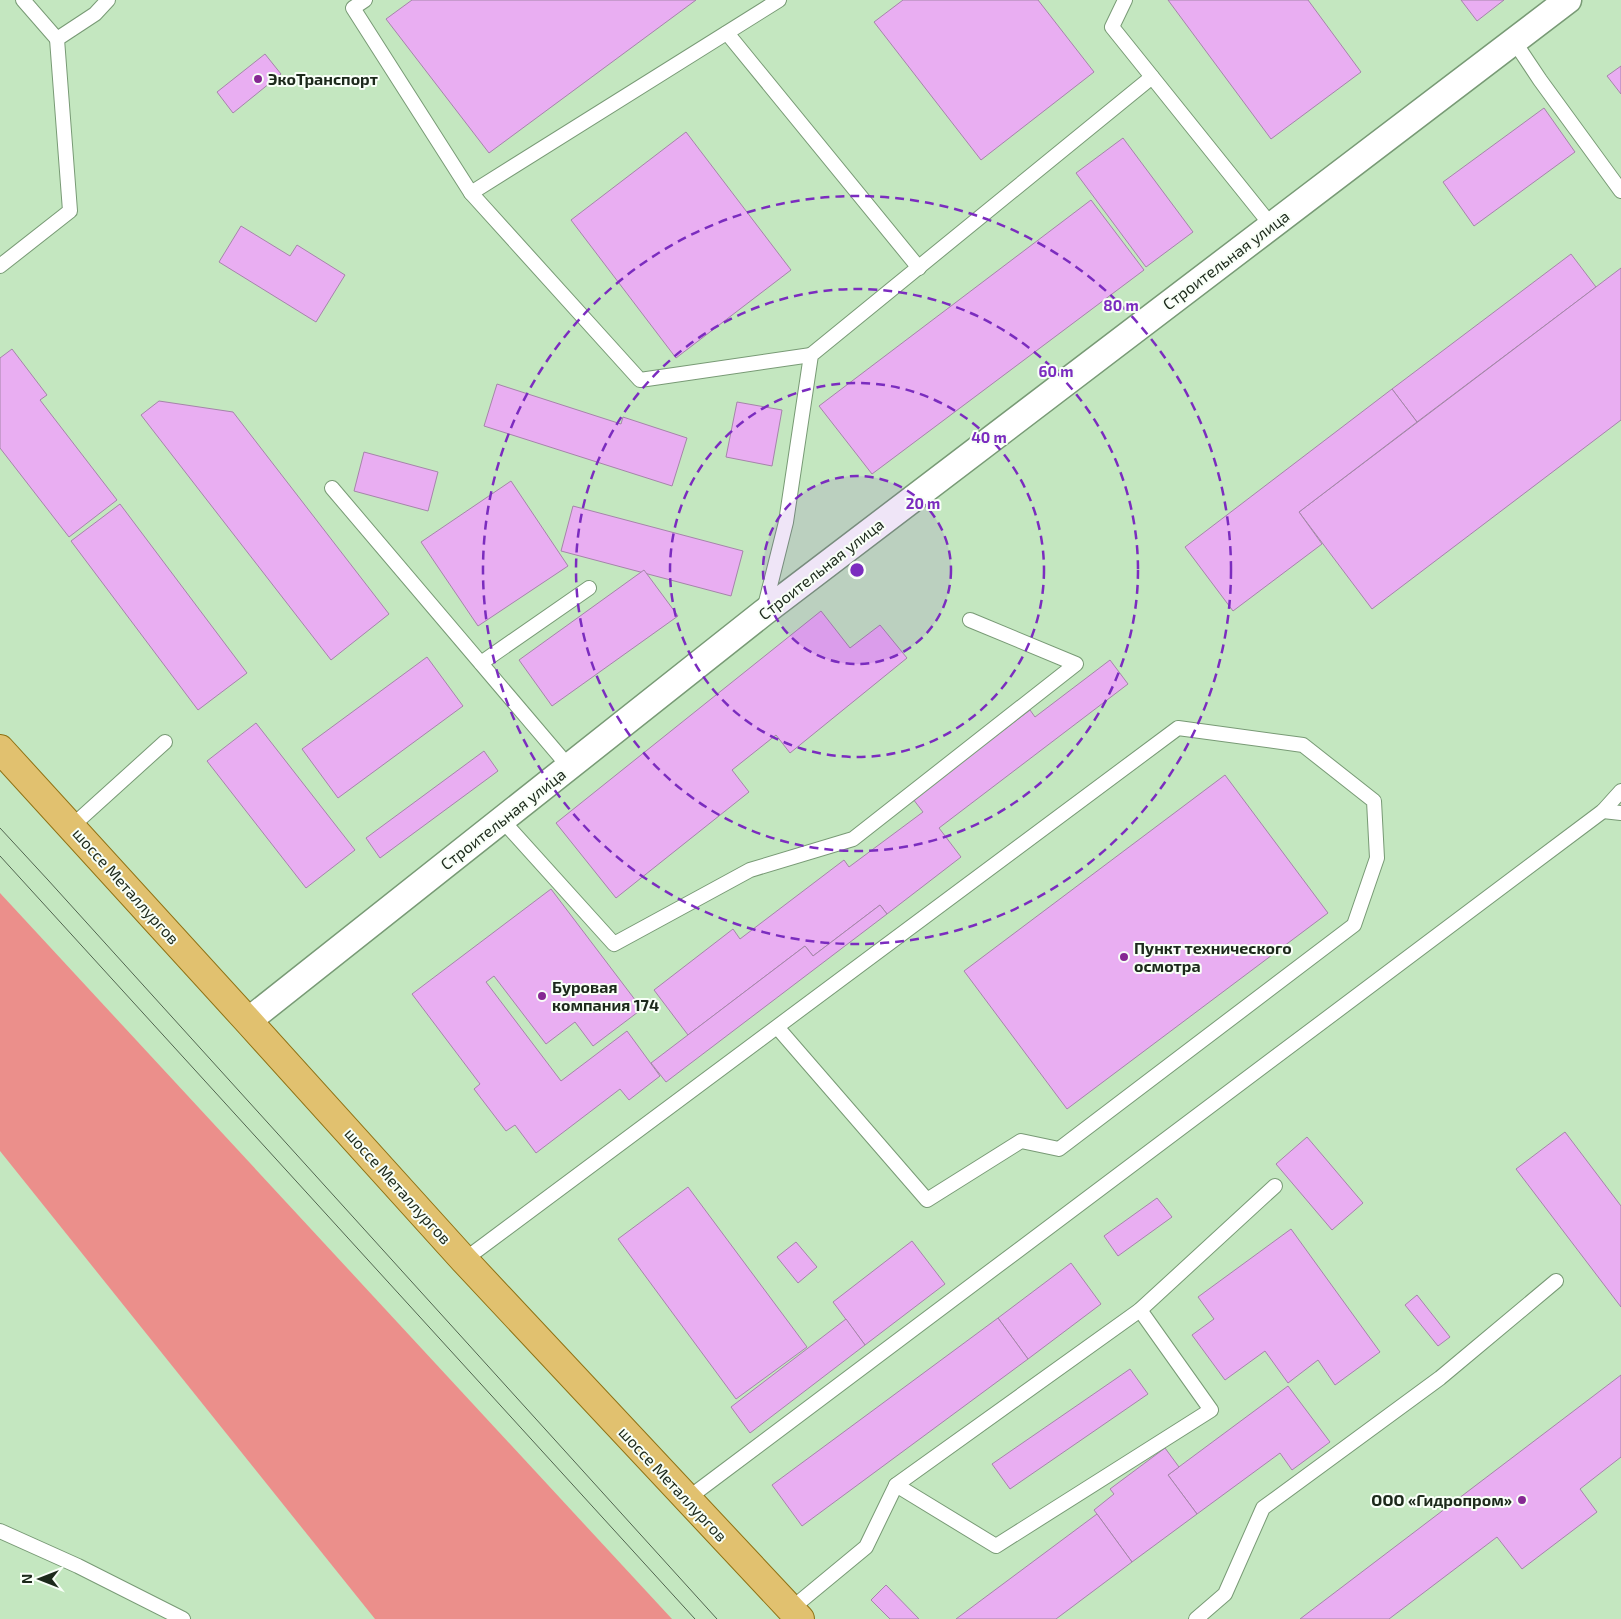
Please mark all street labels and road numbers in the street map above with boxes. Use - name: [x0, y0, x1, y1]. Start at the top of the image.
- street label: Строительная улица: [1159, 206, 1293, 314]
- street label: Строительная улица: [754, 514, 888, 624]
- street label: Строительная улица: [436, 764, 570, 874]
- street label: шоссе Металлургов: [68, 824, 184, 948]
- street label: шоссе Металлургов: [340, 1124, 456, 1248]
- street label: шоссе Металлургов: [615, 1422, 731, 1546]

